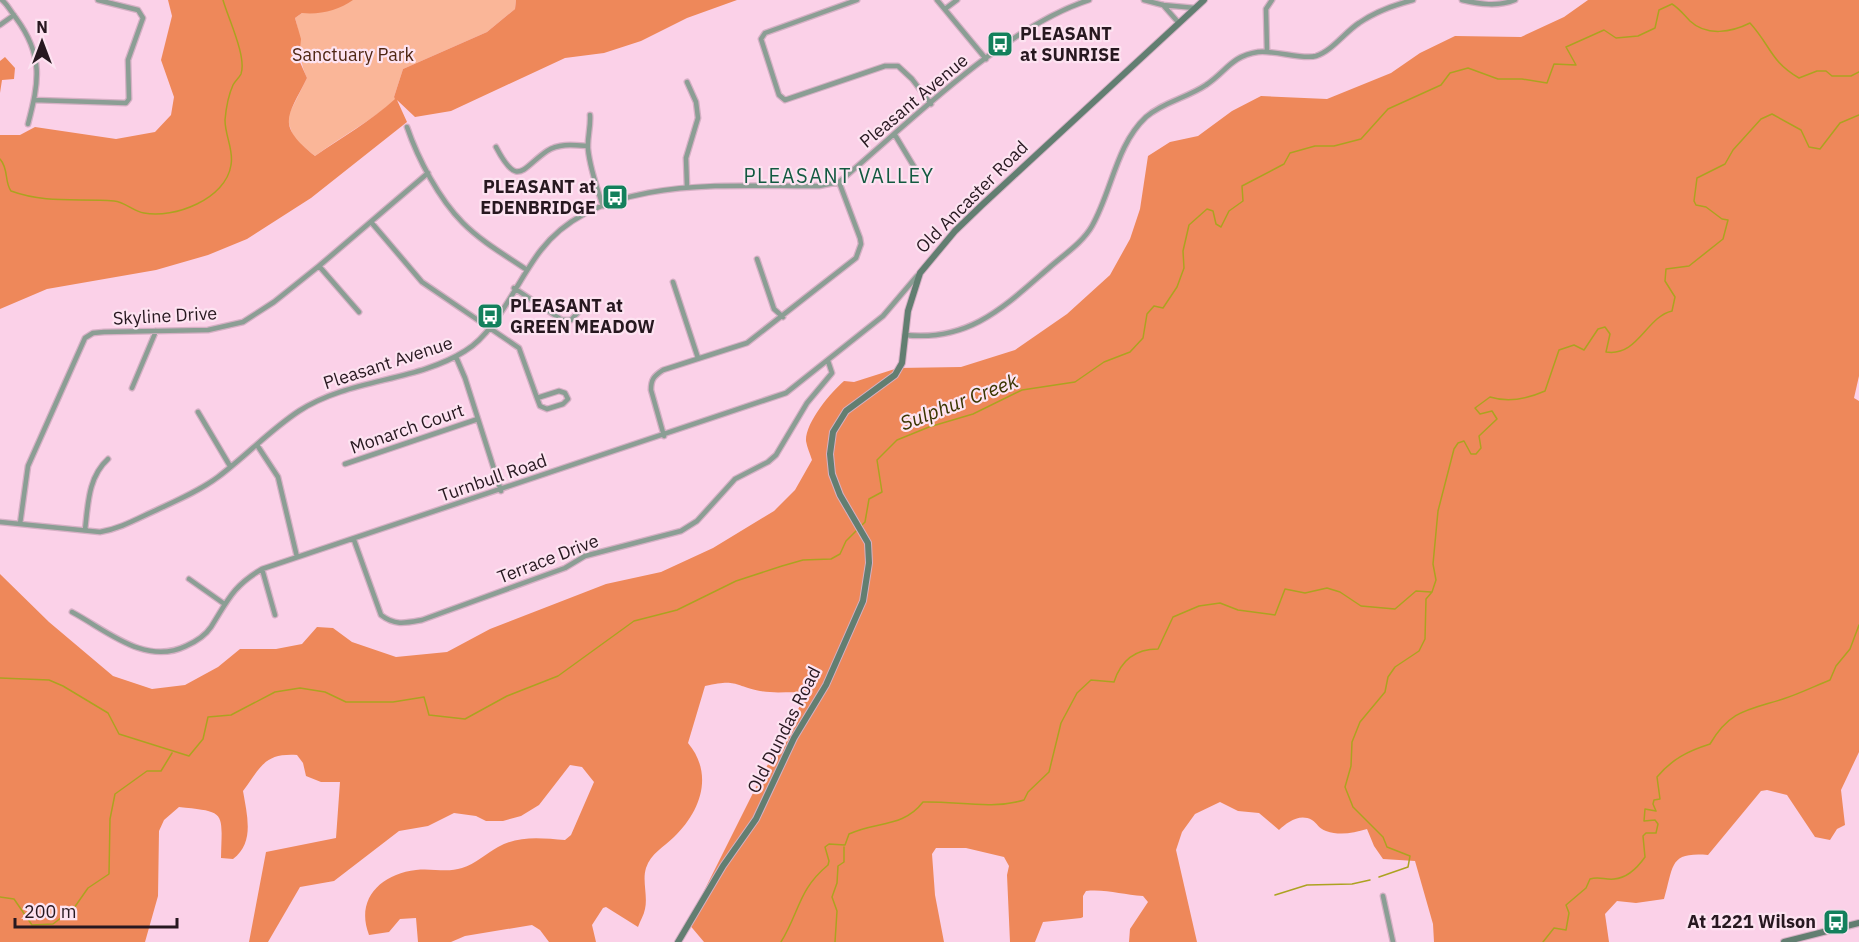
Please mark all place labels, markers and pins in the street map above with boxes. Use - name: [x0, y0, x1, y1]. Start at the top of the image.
- place label: PLEASANT at SUNRISE: [1020, 22, 1120, 66]
- bus stop icon: PLEASANT at SUNRISE: [985, 29, 1015, 59]
- place label: PLEASANT at EDENBRIDGE: [480, 175, 596, 219]
- bus stop icon: PLEASANT at EDENBRIDGE: [600, 182, 630, 212]
- place label: PLEASANT at GREEN MEADOW: [510, 294, 655, 338]
- bus stop icon: PLEASANT at GREEN MEADOW: [475, 301, 505, 331]
- bus stop icon: At 1221 Wilson: [1821, 907, 1851, 937]
- place label: At 1221 Wilson: [1687, 910, 1816, 933]

